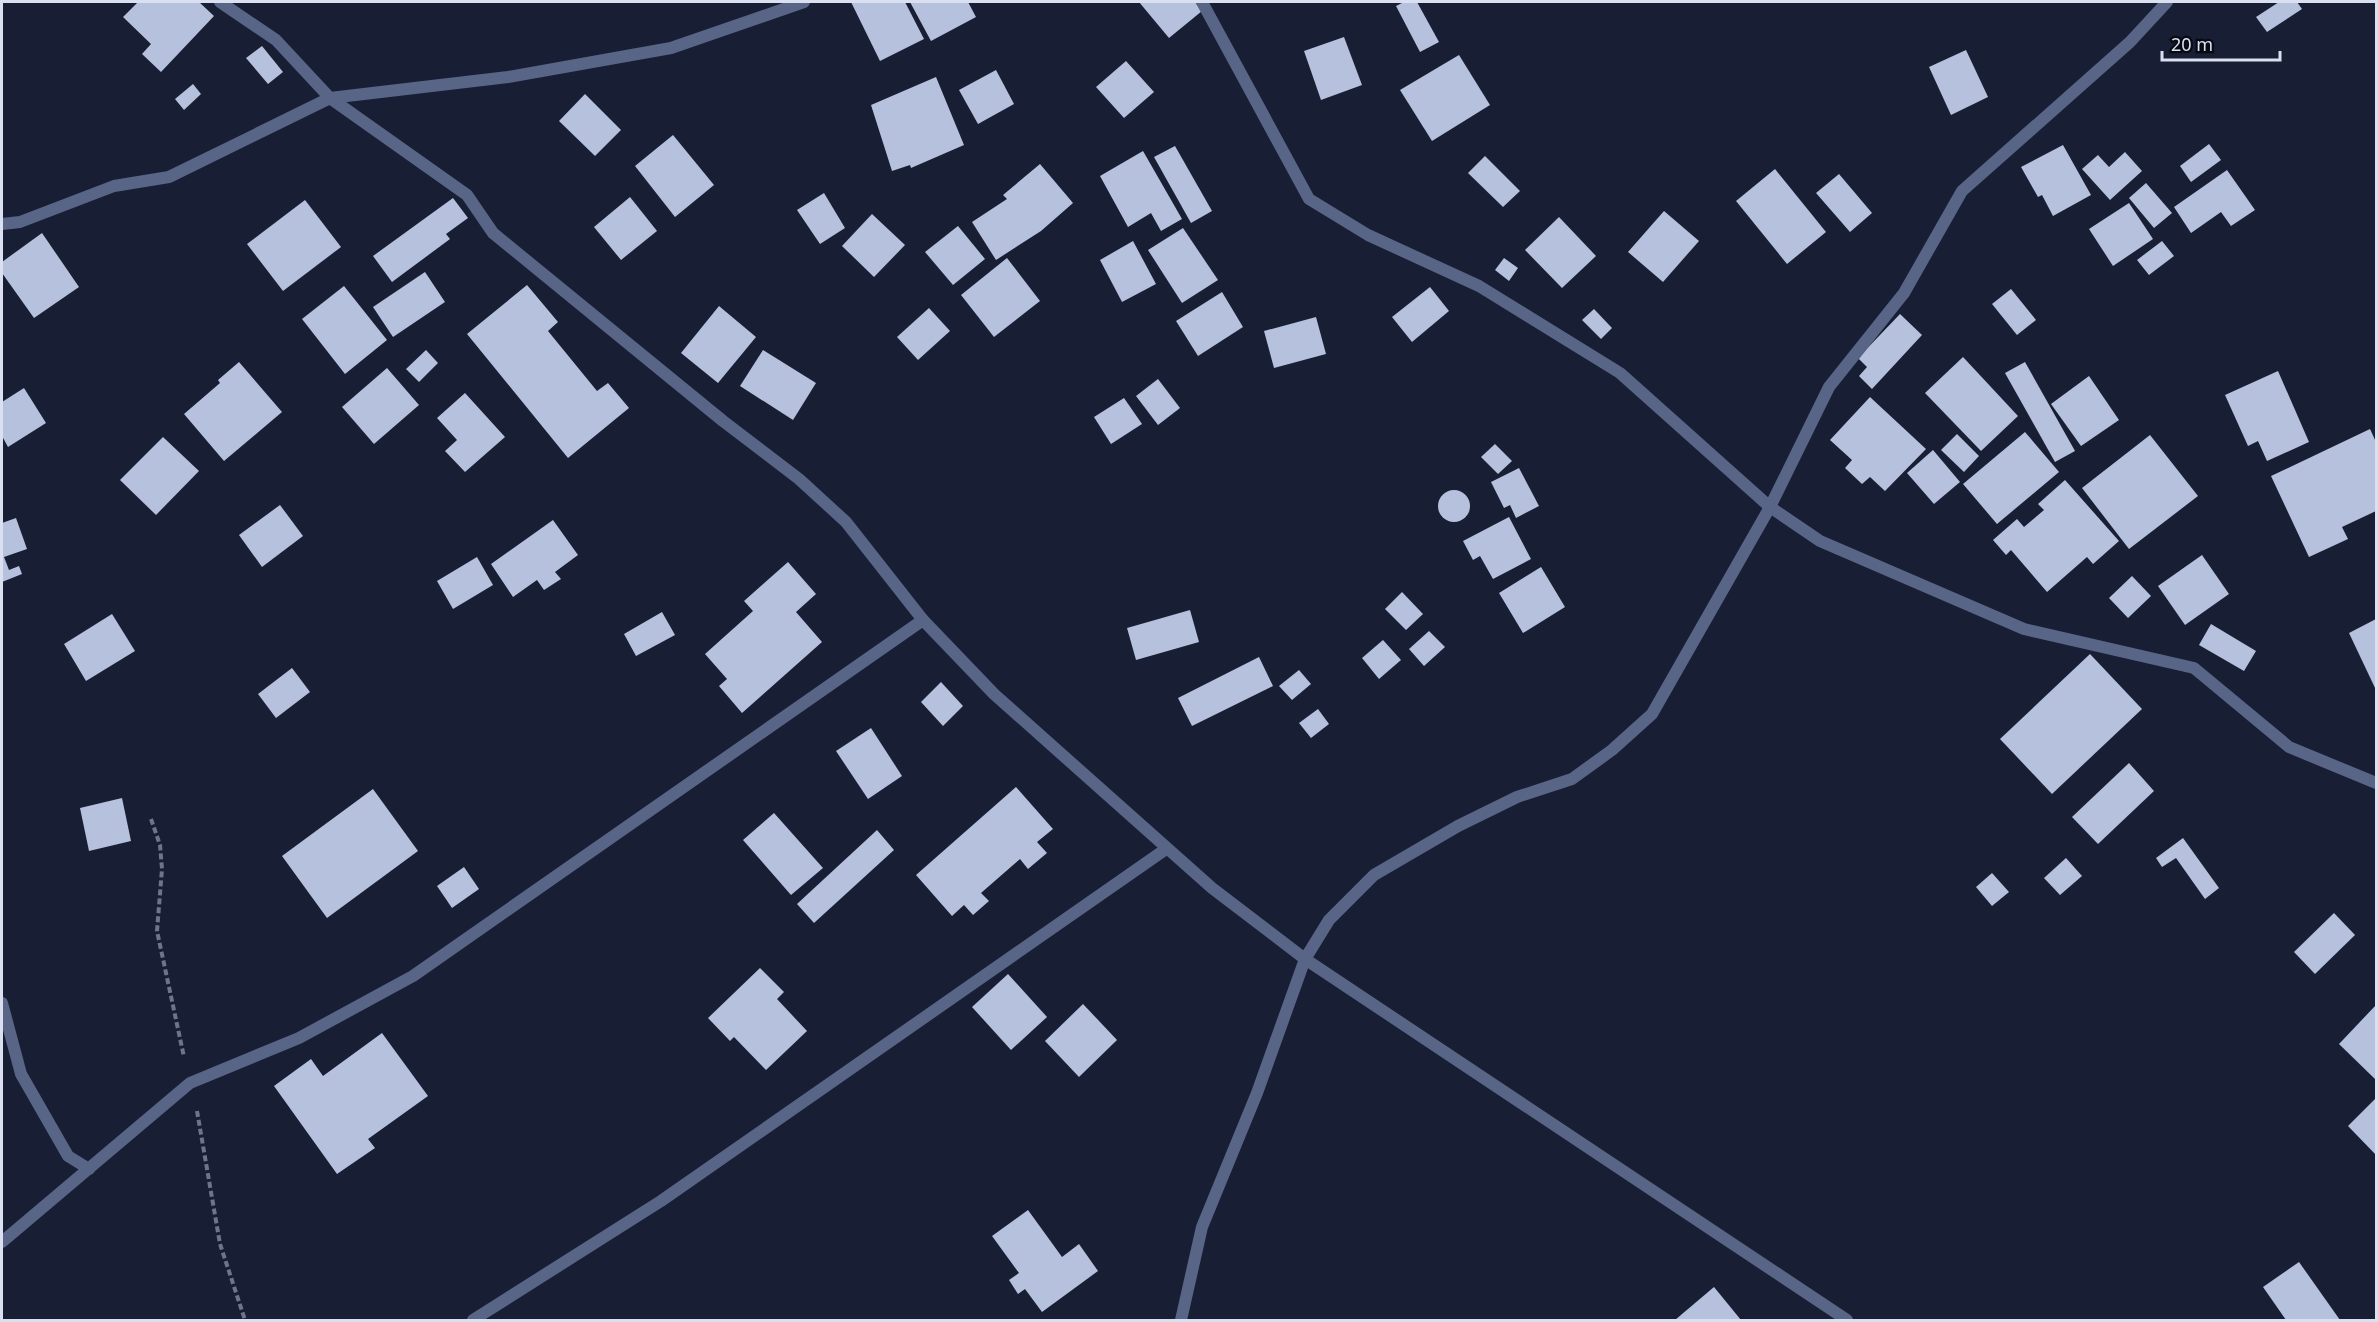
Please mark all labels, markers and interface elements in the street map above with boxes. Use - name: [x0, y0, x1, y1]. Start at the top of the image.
- scale bar: [2162, 24, 2280, 62]
- text: 20 m: [2171, 32, 2213, 56]

